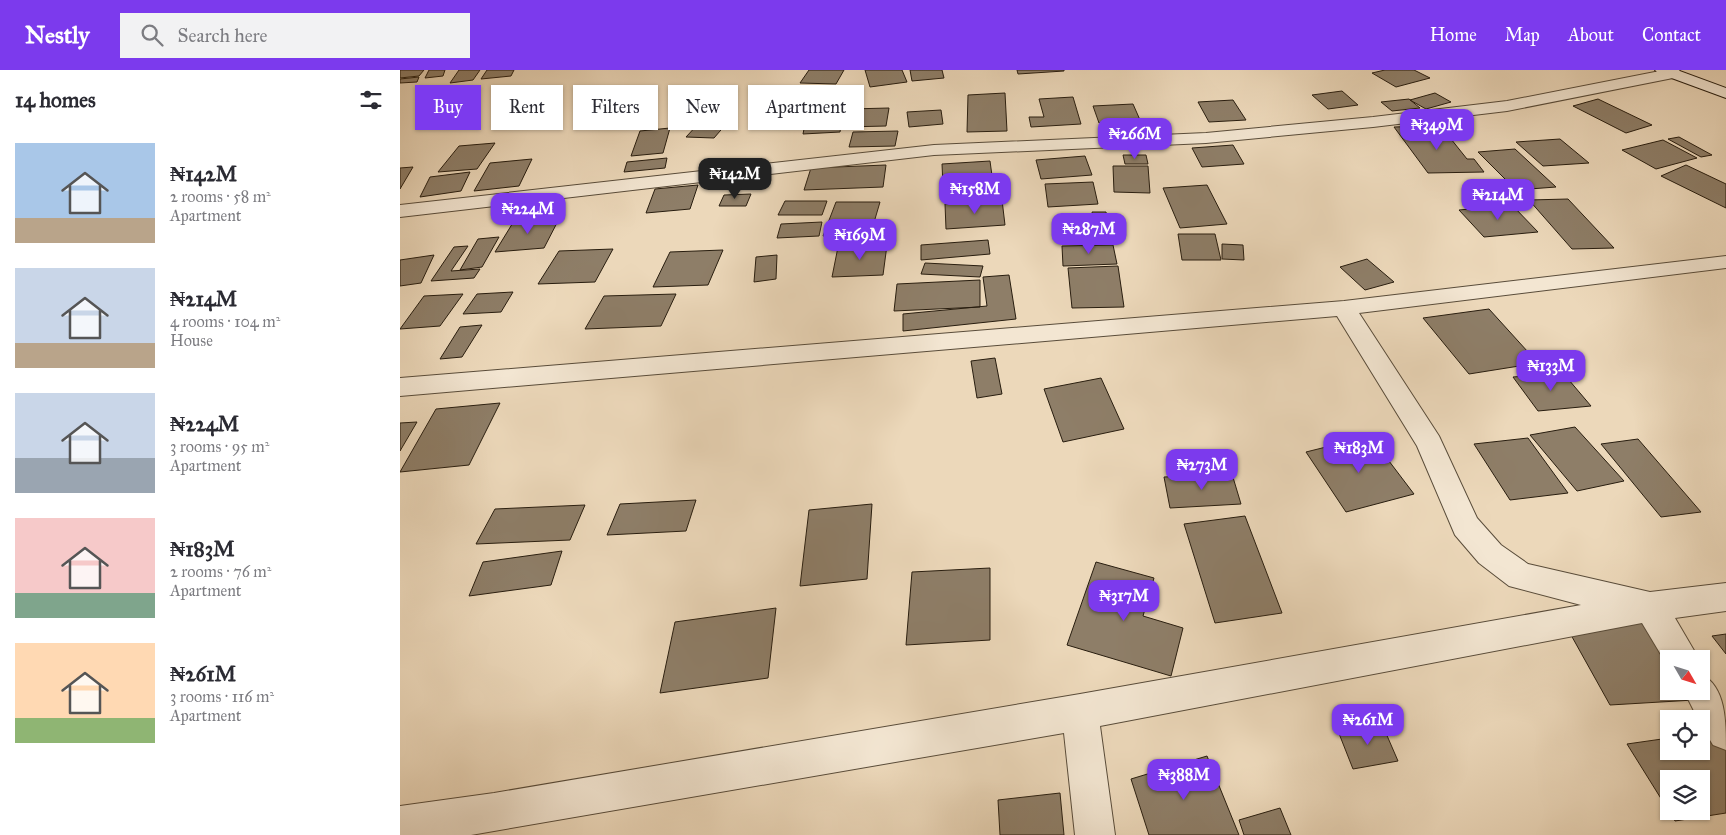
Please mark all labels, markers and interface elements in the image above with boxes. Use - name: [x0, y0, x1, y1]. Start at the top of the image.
- search box: [120, 13, 470, 58]
- text: Nestly: [25, 20, 90, 50]
- icon: search: [138, 21, 166, 49]
- text: Search here: [178, 24, 267, 47]
- text: Home: [1430, 24, 1477, 46]
- text: Map: [1505, 24, 1540, 46]
- text: About: [1568, 24, 1614, 46]
- text: Contact: [1642, 24, 1701, 46]
- chip: Buy: [415, 85, 481, 130]
- chip: Rent: [491, 85, 563, 130]
- chip: Filters: [573, 85, 658, 130]
- chip: New: [668, 85, 738, 130]
- chip: Apartment: [748, 85, 864, 130]
- icon: filters: [357, 86, 385, 114]
- text: 14 homes: [15, 87, 96, 113]
- pin: ₦349M: [1402, 108, 1472, 151]
- text: ₦349M: [1411, 115, 1463, 134]
- pin: ₦266M: [1100, 118, 1170, 160]
- text: ₦266M: [1109, 124, 1161, 143]
- pin: ₦142M: [700, 158, 770, 200]
- text: ₦142M: [170, 161, 237, 187]
- icon: home: [55, 163, 115, 223]
- text: ₦142M: [709, 164, 761, 183]
- pin: ₦158M: [940, 172, 1010, 215]
- pin: ₦214M: [1463, 178, 1533, 221]
- text: ₦158M: [950, 179, 1000, 198]
- text: ₦214M: [1472, 185, 1524, 204]
- text: 2 rooms · 58 m²: [170, 187, 271, 206]
- pin: ₦224M: [493, 192, 563, 235]
- text: ₦224M: [502, 199, 554, 218]
- text: Apartment: [170, 206, 242, 225]
- pin: ₦287M: [1054, 212, 1124, 255]
- pin: ₦169M: [825, 218, 895, 261]
- text: ₦287M: [1063, 219, 1115, 238]
- text: ₦169M: [834, 225, 886, 244]
- text: ₦214M: [170, 286, 237, 312]
- icon: home: [55, 288, 115, 348]
- text: 4 rooms · 104 m²: [170, 312, 280, 331]
- text: House: [170, 331, 213, 350]
- pin: ₦133M: [1516, 350, 1586, 392]
- text: ₦133M: [1527, 356, 1575, 375]
- text: ₦224M: [170, 411, 239, 437]
- icon: home: [55, 413, 115, 473]
- pin: ₦183M: [1324, 432, 1394, 474]
- text: 3 rooms · 95 m²: [170, 437, 269, 456]
- text: ₦183M: [1334, 438, 1384, 457]
- pin: ₦273M: [1167, 448, 1237, 491]
- text: ₦273M: [1177, 455, 1227, 474]
- text: Apartment: [170, 456, 242, 475]
- text: ₦183M: [170, 536, 235, 562]
- icon: home: [55, 538, 115, 598]
- text: 2 rooms · 76 m²: [170, 562, 271, 581]
- pin: ₦317M: [1089, 580, 1159, 622]
- text: Apartment: [170, 581, 242, 600]
- text: ₦317M: [1099, 586, 1149, 605]
- north arrow: [1660, 650, 1710, 700]
- map controls: [1660, 650, 1710, 820]
- text: ₦261M: [170, 661, 236, 687]
- icon: home: [55, 663, 115, 723]
- text: 3 rooms · 116 m²: [170, 687, 274, 706]
- pin: ₦261M: [1333, 704, 1403, 746]
- text: Apartment: [170, 706, 242, 725]
- text: ₦261M: [1343, 710, 1393, 729]
- button: locate: [1660, 710, 1710, 760]
- pin: ₦388M: [1149, 758, 1219, 801]
- text: ₦388M: [1158, 765, 1210, 784]
- button: layers: [1660, 770, 1710, 820]

